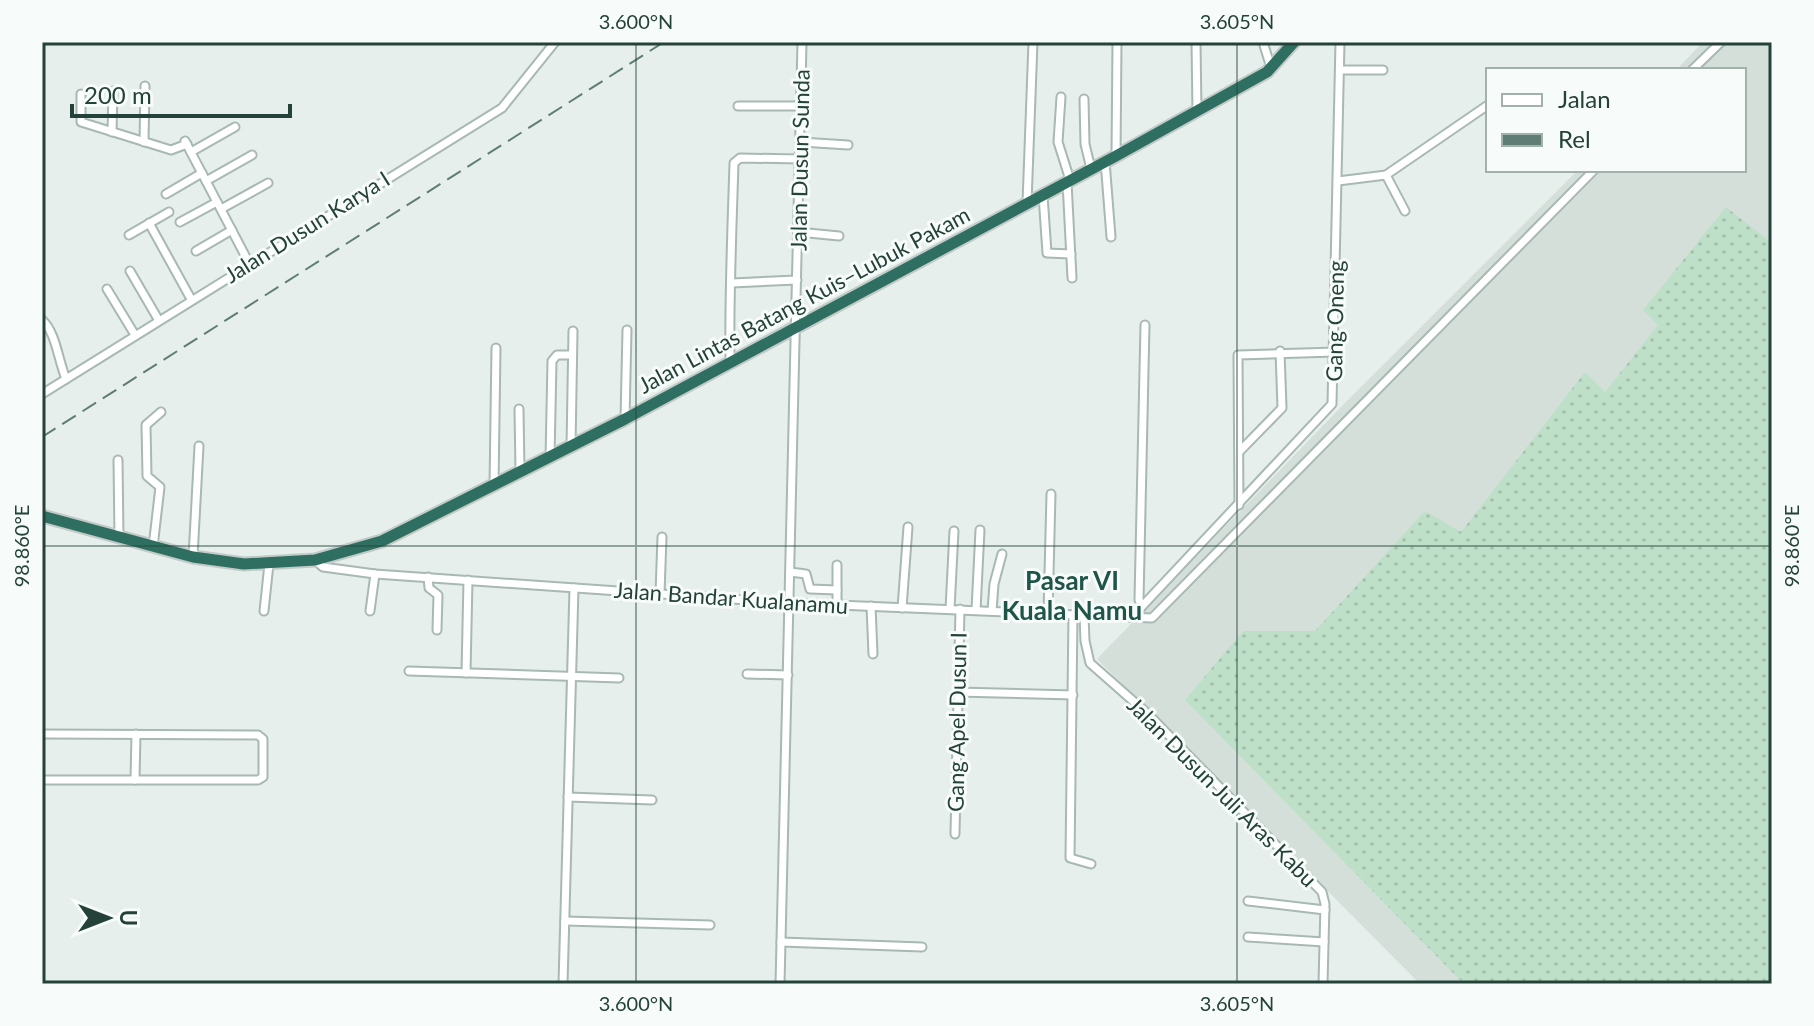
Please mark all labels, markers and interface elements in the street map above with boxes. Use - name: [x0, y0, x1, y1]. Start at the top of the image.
- text: 3.600°N: [599, 9, 673, 33]
- text: 3.605°N: [1200, 9, 1274, 33]
- scale bar: [72, 68, 290, 118]
- legend: [1486, 68, 1746, 172]
- street label: Jalan Dusun Sunda: [784, 69, 815, 251]
- text: 200 m: [84, 80, 152, 109]
- text: Jalan: [1558, 84, 1611, 113]
- text: Rel: [1558, 124, 1591, 153]
- street label: Jalan Dusun Karya I: [219, 165, 394, 288]
- street label: Jalan Lintas Batang Kuis–Lubuk Pakam: [633, 200, 974, 399]
- street label: Gang Oneng: [1320, 260, 1349, 382]
- text: 98.860°E: [9, 505, 33, 587]
- text: 98.860°E: [1779, 505, 1803, 587]
- district label: Pasar VI Kuala Namu: [1002, 564, 1142, 626]
- street label: Jalan Bandar Kualanamu: [613, 576, 849, 619]
- street label: Gang Apel Dusun I: [941, 632, 972, 812]
- street label: Jalan Dusun Juli Aras Kabu: [1122, 691, 1323, 892]
- north arrow: [68, 878, 148, 958]
- text: U: [115, 910, 142, 926]
- text: 3.600°N: [599, 991, 673, 1015]
- text: 3.605°N: [1200, 991, 1274, 1015]

